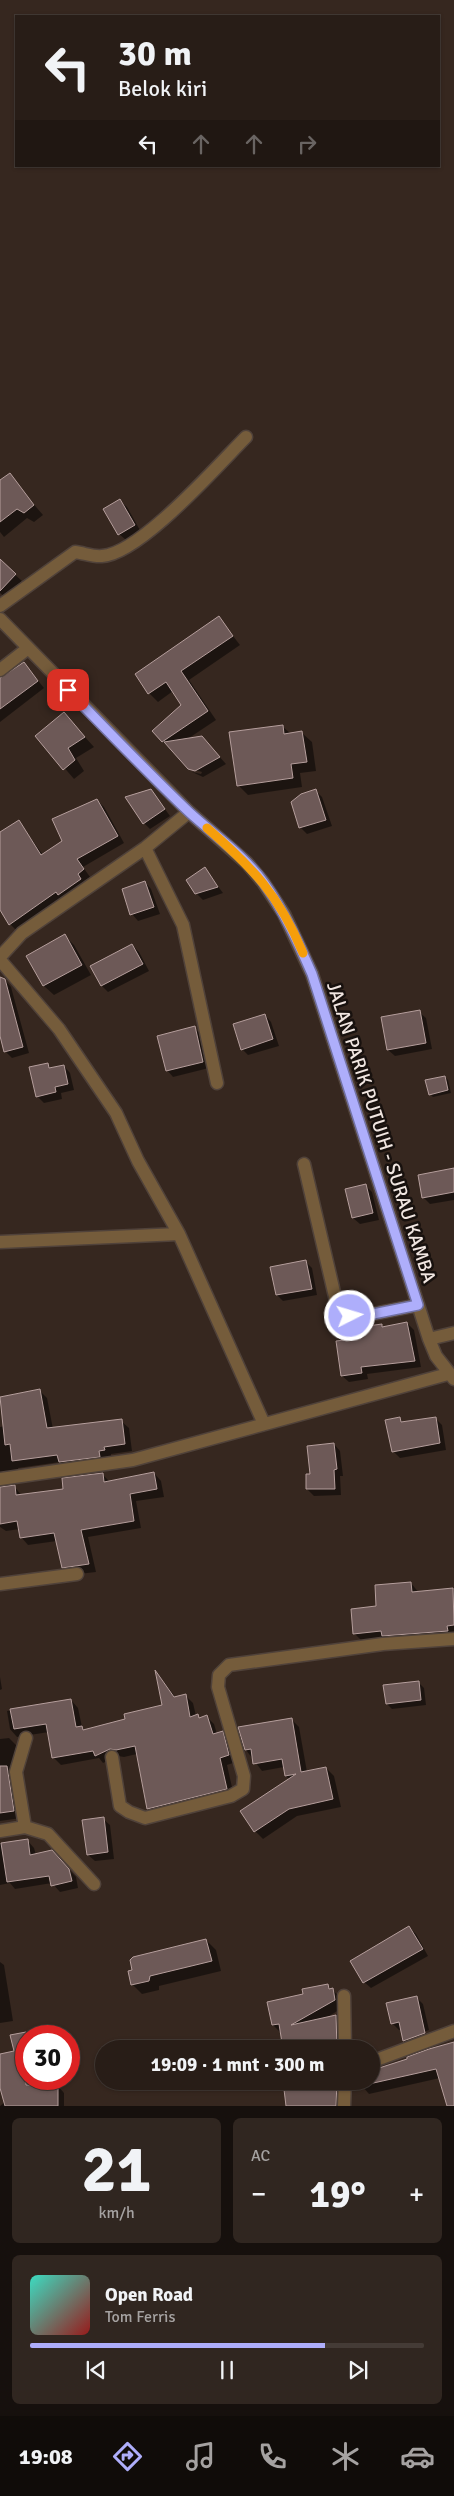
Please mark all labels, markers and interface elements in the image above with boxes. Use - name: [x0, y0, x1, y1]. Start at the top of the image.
- text: 30 m: [118, 32, 192, 75]
- icon: left: [35, 35, 100, 100]
- text: Belok kiri: [118, 75, 207, 102]
- icon: left: [134, 130, 162, 158]
- icon: ahead: [187, 130, 215, 158]
- icon: ahead: [240, 130, 268, 158]
- icon: right: [293, 130, 321, 158]
- pin: [47, 669, 89, 711]
- icon: arrive: [54, 676, 82, 704]
- street label: JALAN PARIK PUTUIH - SURAU KAMBA: [321, 979, 441, 1286]
- position arrow: [323, 1289, 375, 1341]
- speed limit sign: 30: [15, 2025, 80, 2090]
- text: 19:09 · 1 mnt · 300 m: [151, 2053, 324, 2077]
- text: 21: [81, 2130, 152, 2210]
- text: AC: [251, 2146, 270, 2166]
- text: 19°: [309, 2171, 366, 2218]
- text: −: [251, 2177, 266, 2211]
- text: +: [409, 2177, 424, 2211]
- text: km/h: [98, 2203, 135, 2223]
- text: Open Road: [105, 2283, 193, 2307]
- text: Tom Ferris: [105, 2307, 175, 2327]
- icon: previous: [82, 2356, 110, 2384]
- icon: pause: [213, 2356, 241, 2384]
- icon: next: [344, 2356, 372, 2384]
- icon: directions: [110, 2439, 145, 2474]
- icon: music: [183, 2439, 218, 2474]
- icon: phone: [255, 2439, 290, 2474]
- icon: climate: [328, 2439, 363, 2474]
- icon: car: [400, 2439, 435, 2474]
- text: 19:08: [19, 2443, 73, 2470]

